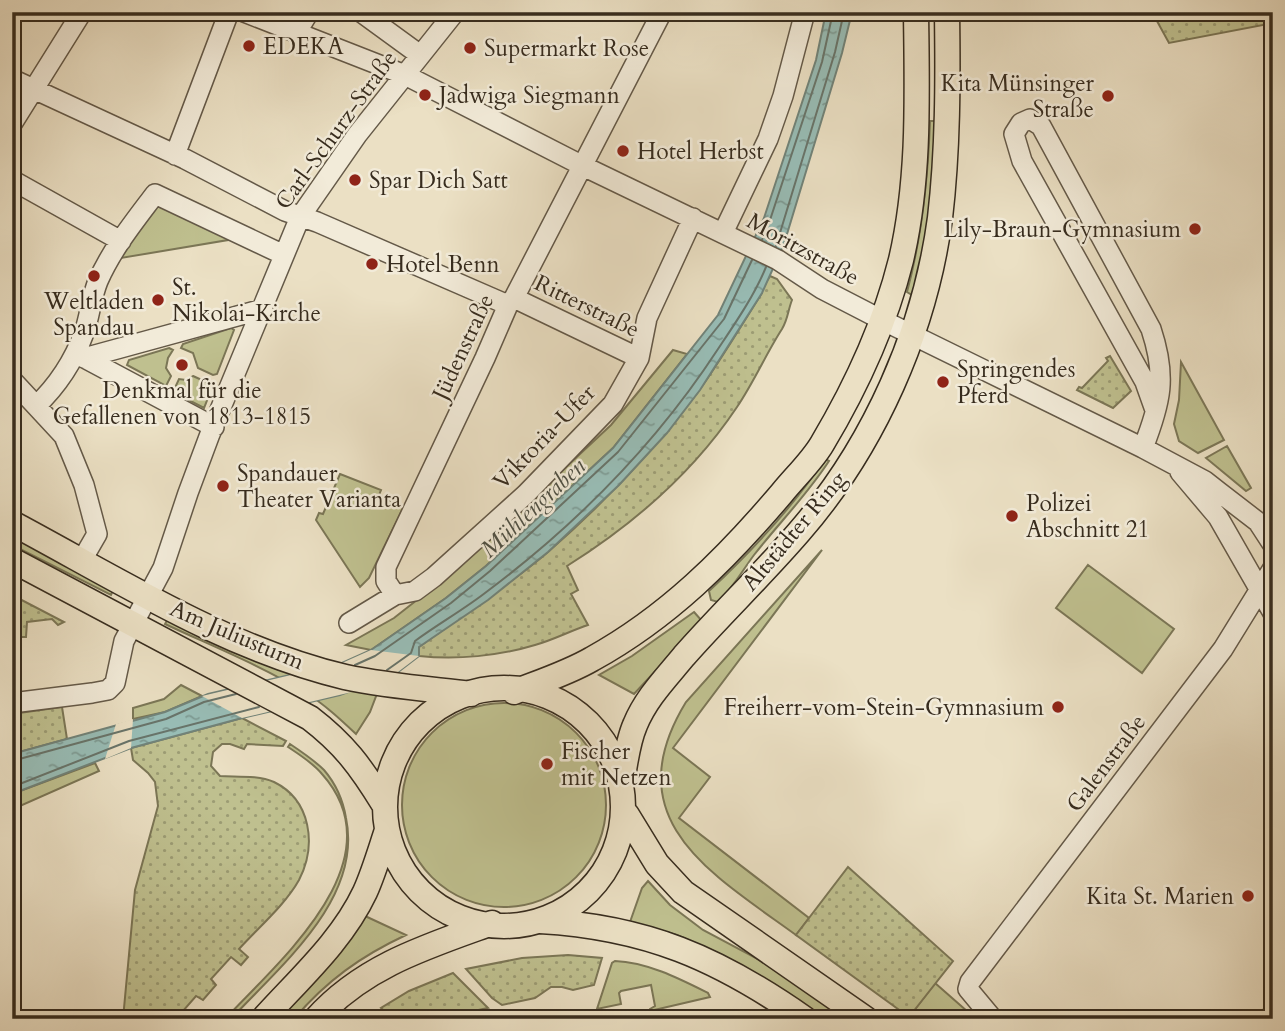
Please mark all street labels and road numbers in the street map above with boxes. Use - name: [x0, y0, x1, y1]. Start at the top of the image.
- street label: Carl-Schurz-Straße: [268, 44, 404, 216]
- street label: Moritzstraße: [741, 205, 865, 293]
- street label: Ritterstraße: [529, 267, 645, 345]
- street label: Jüdenstraße: [424, 289, 501, 408]
- street label: Viktoria-Ufer: [486, 377, 602, 496]
- street label: Altstädter Ring: [735, 464, 853, 597]
- street label: Am Juliusturm: [165, 593, 309, 677]
- street label: Galenstraße: [1059, 708, 1153, 818]

